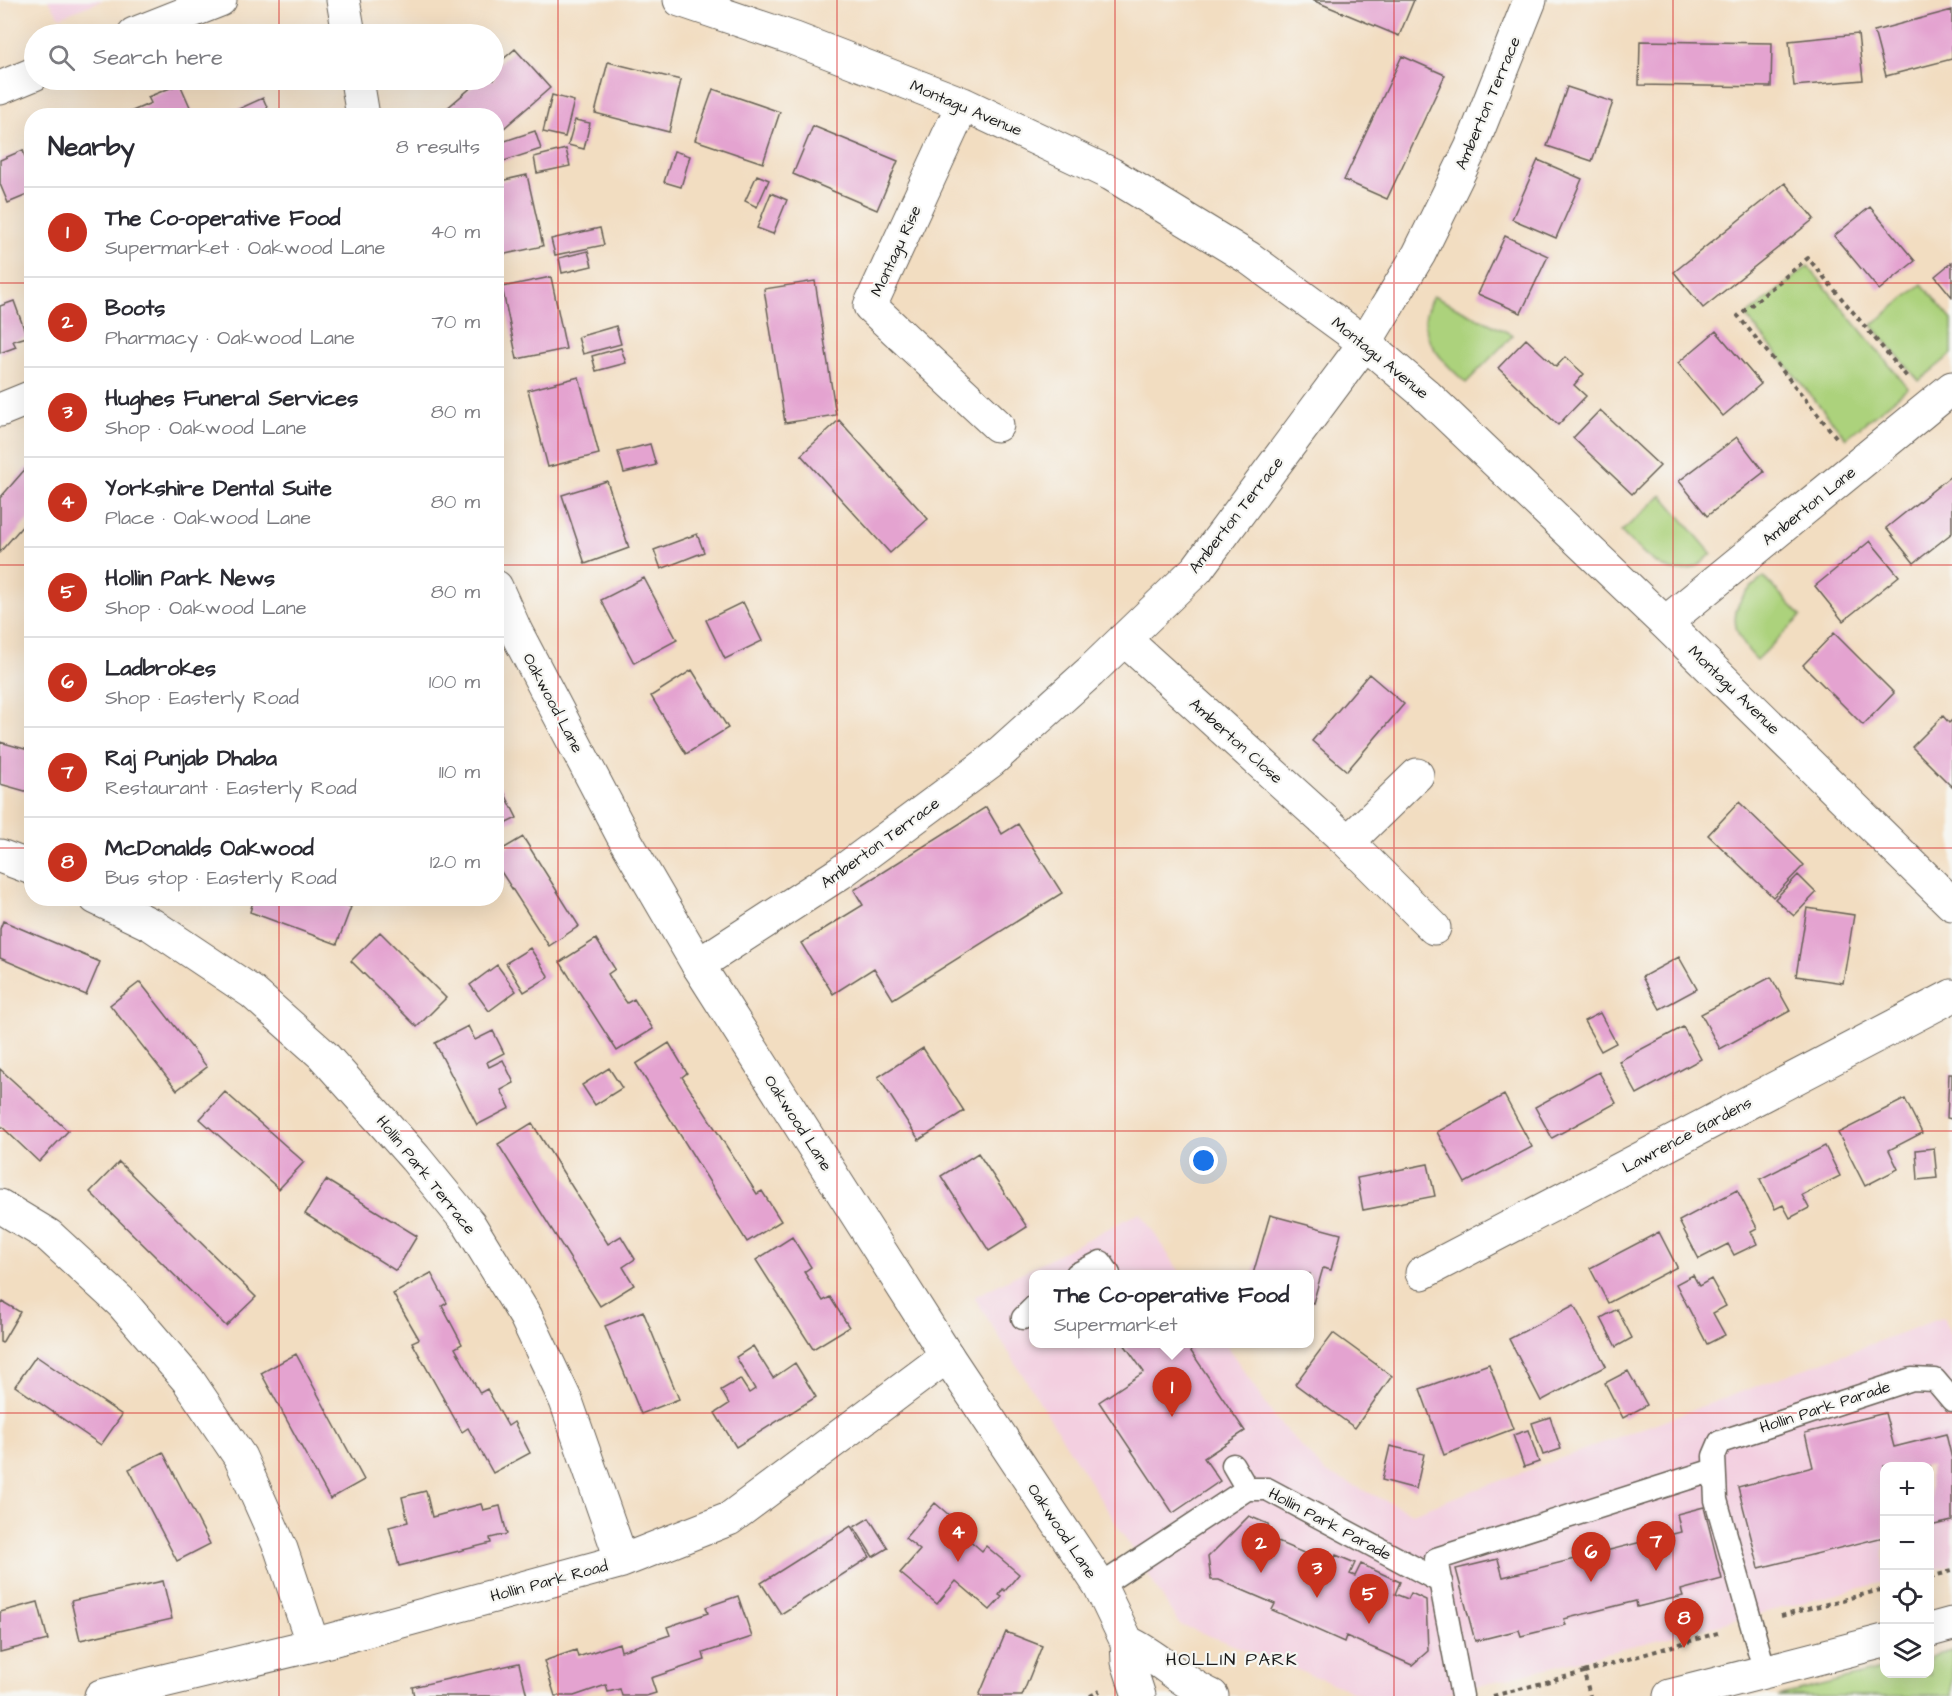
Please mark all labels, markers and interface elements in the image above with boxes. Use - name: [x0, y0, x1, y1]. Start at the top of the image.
- search box: [24, 24, 504, 90]
- street label: Amberton Terrace: [1450, 33, 1526, 173]
- icon: search: [45, 41, 78, 74]
- text: Search here: [93, 42, 223, 73]
- street label: Montagu Avenue: [906, 75, 1026, 143]
- text: Nearby: [48, 129, 135, 165]
- text: 8 results: [396, 133, 480, 161]
- street label: Montagu Rise: [865, 202, 928, 301]
- text: The Co-operative Food: [105, 203, 341, 234]
- text: 1: [66, 218, 69, 246]
- text: 40 m: [430, 218, 480, 246]
- text: Supermarket · Oakwood Lane: [105, 234, 385, 262]
- text: Boots: [105, 293, 165, 324]
- text: 2: [62, 308, 73, 336]
- text: 70 m: [432, 308, 480, 336]
- street label: Montagu Avenue: [1326, 312, 1434, 405]
- text: Pharmacy · Oakwood Lane: [105, 324, 355, 352]
- text: Hughes Funeral Services: [105, 383, 358, 414]
- text: 3: [62, 398, 73, 426]
- text: 80 m: [431, 398, 480, 426]
- text: Shop · Oakwood Lane: [105, 414, 307, 442]
- street label: Amberton Terrace: [1184, 452, 1289, 578]
- street label: Amberton Lane: [1757, 461, 1861, 551]
- text: Yorkshire Dental Suite: [105, 473, 332, 504]
- text: 4: [61, 488, 74, 516]
- text: 80 m: [431, 488, 480, 516]
- text: Place · Oakwood Lane: [105, 504, 311, 532]
- text: Hollin Park News: [105, 563, 275, 594]
- text: 5: [60, 578, 75, 606]
- text: 80 m: [431, 578, 480, 606]
- text: Shop · Oakwood Lane: [105, 594, 307, 622]
- street label: Montagu Avenue: [1683, 641, 1785, 740]
- street label: Oakwood Lane: [517, 649, 589, 757]
- text: Ladbrokes: [105, 653, 216, 684]
- text: 6: [61, 668, 74, 696]
- text: 100 m: [429, 668, 480, 696]
- text: Shop · Easterly Road: [105, 684, 299, 712]
- street label: Amberton Close: [1185, 693, 1288, 789]
- text: Raj Punjab Dhaba: [105, 743, 277, 774]
- text: 7: [61, 758, 74, 786]
- text: 110 m: [439, 758, 480, 786]
- text: Restaurant · Easterly Road: [105, 774, 357, 802]
- street label: Amberton Terrace: [816, 792, 944, 894]
- text: McDonalds Oakwood: [105, 833, 314, 864]
- text: 8: [61, 848, 74, 876]
- text: 120 m: [430, 848, 480, 876]
- text: Bus stop · Easterly Road: [105, 864, 337, 892]
- street label: Oakwood Lane: [759, 1071, 837, 1175]
- street label: Lawrence Gardens: [1618, 1092, 1756, 1178]
- street label: Hollin Park Terrace: [371, 1111, 481, 1239]
- your location: [1189, 1146, 1218, 1175]
- popup: [1029, 1270, 1314, 1348]
- text: The Co-operative Food: [1054, 1280, 1289, 1311]
- text: Supermarket: [1054, 1311, 1178, 1339]
- pin: 1: [1152, 1368, 1192, 1417]
- street label: Hollin Park Parade: [1757, 1375, 1893, 1438]
- map controls: [1880, 1462, 1934, 1678]
- button: +: [1880, 1462, 1934, 1516]
- street label: Oakwood Lane: [1022, 1479, 1102, 1583]
- street label: Hollin Park Parade: [1265, 1482, 1396, 1566]
- pin: 4: [938, 1512, 978, 1562]
- button: −: [1880, 1516, 1934, 1570]
- pin: 7: [1636, 1522, 1676, 1571]
- pin: 2: [1242, 1524, 1280, 1573]
- pin: 6: [1572, 1532, 1610, 1582]
- pin: 3: [1298, 1548, 1336, 1598]
- street label: Hollin Park Road: [488, 1555, 610, 1607]
- button: locate: [1880, 1570, 1934, 1624]
- pin: 5: [1350, 1574, 1388, 1624]
- pin: 8: [1664, 1598, 1704, 1648]
- button: layers: [1880, 1624, 1934, 1678]
- district label: HOLLIN PARK: [1166, 1647, 1298, 1672]

